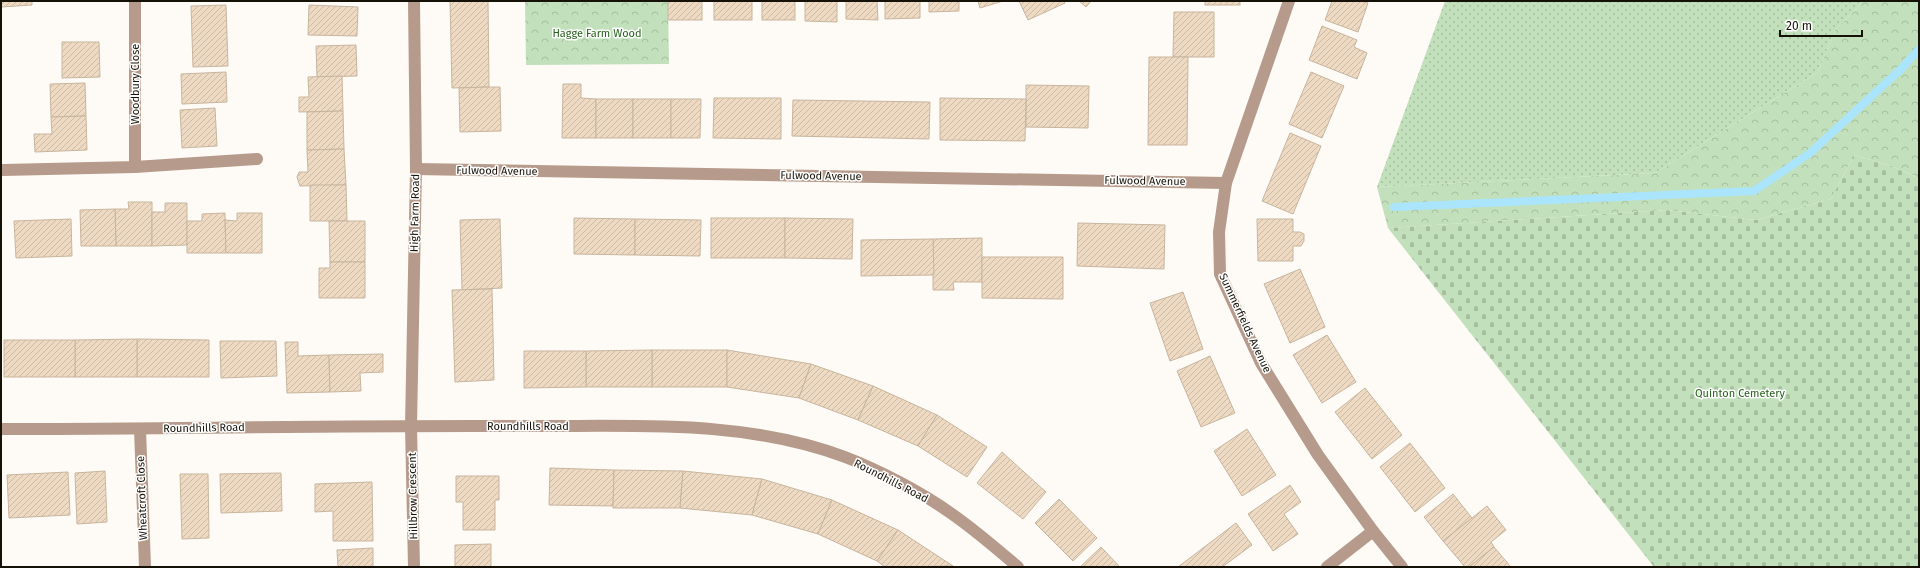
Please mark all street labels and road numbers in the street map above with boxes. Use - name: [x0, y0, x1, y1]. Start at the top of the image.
- street label: Woodbury Close: [129, 44, 142, 124]
- street label: Fulwood Avenue: [456, 164, 538, 178]
- street label: Fulwood Avenue: [780, 169, 862, 183]
- street label: High Farm Road: [408, 174, 422, 252]
- street label: Fulwood Avenue: [1104, 174, 1186, 188]
- street label: Summerfields Avenue: [1216, 271, 1274, 375]
- street label: Roundhills Road: [487, 420, 569, 433]
- street label: Roundhills Road: [163, 421, 245, 435]
- street label: Hillbrow Crescent: [406, 452, 420, 540]
- street label: Wheatcroft Close: [134, 456, 150, 540]
- street label: Roundhills Road: [852, 457, 930, 505]

